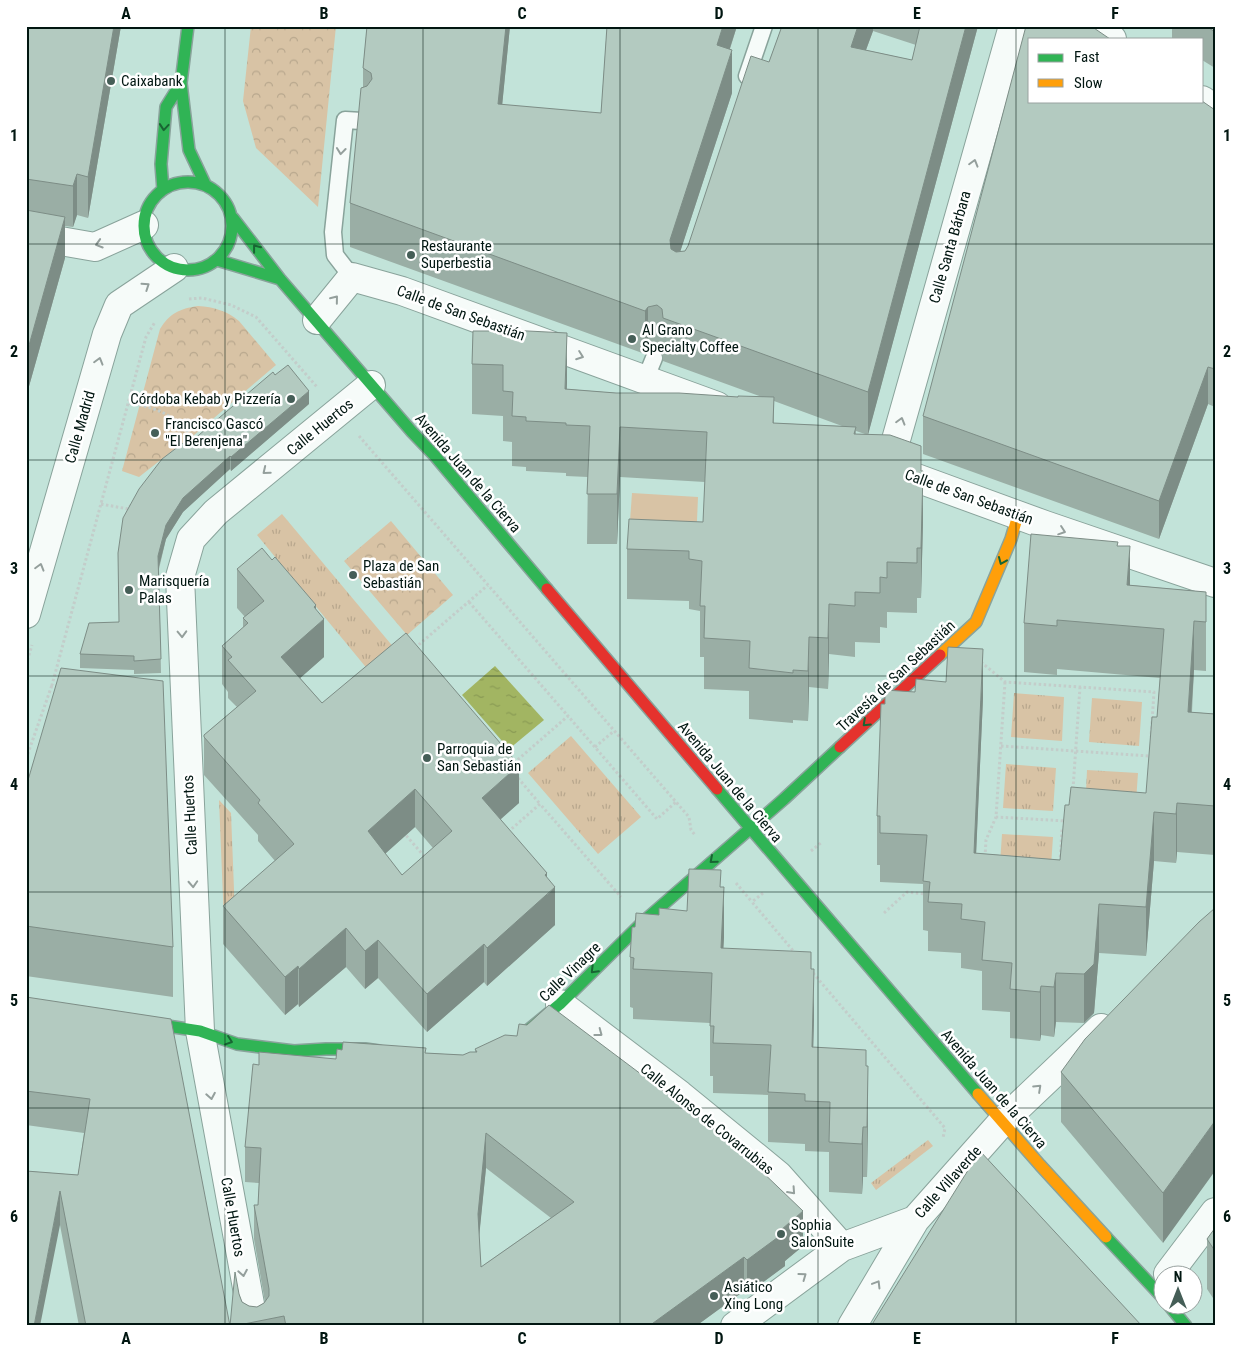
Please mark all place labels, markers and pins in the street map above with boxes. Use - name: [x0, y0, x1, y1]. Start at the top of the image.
- place label: Caixabank: [121, 72, 183, 90]
- marker: Caixabank: [105, 75, 117, 87]
- place label: Restaurante Superbestia: [421, 237, 492, 272]
- marker: Restaurante Superbestia: [405, 249, 417, 261]
- place label: Al Grano Specialty Coffee: [642, 321, 739, 356]
- marker: Al Grano Specialty Coffee: [626, 333, 638, 345]
- place label: Córdoba Kebab y Pizzería: [130, 390, 281, 408]
- marker: Córdoba Kebab y Pizzería: [285, 393, 297, 405]
- place label: Francisco Gascó "El Berenjena": [165, 415, 263, 450]
- marker: Francisco Gascó "El Berenjena": [149, 427, 161, 439]
- place label: Plaza de San Sebastián: [363, 557, 439, 592]
- marker: Plaza de San Sebastián: [347, 569, 359, 581]
- place label: Marisquería Palas: [139, 572, 209, 607]
- marker: Marisquería Palas: [123, 584, 135, 596]
- place label: Parroquia de San Sebastián: [437, 740, 521, 775]
- marker: Parroquia de San Sebastián: [421, 752, 433, 764]
- place label: Sophia SalonSuite: [791, 1216, 854, 1251]
- marker: Sophia SalonSuite: [775, 1228, 787, 1240]
- place label: Asiático Xing Long: [724, 1278, 783, 1313]
- marker: Asiático Xing Long: [708, 1290, 720, 1302]

